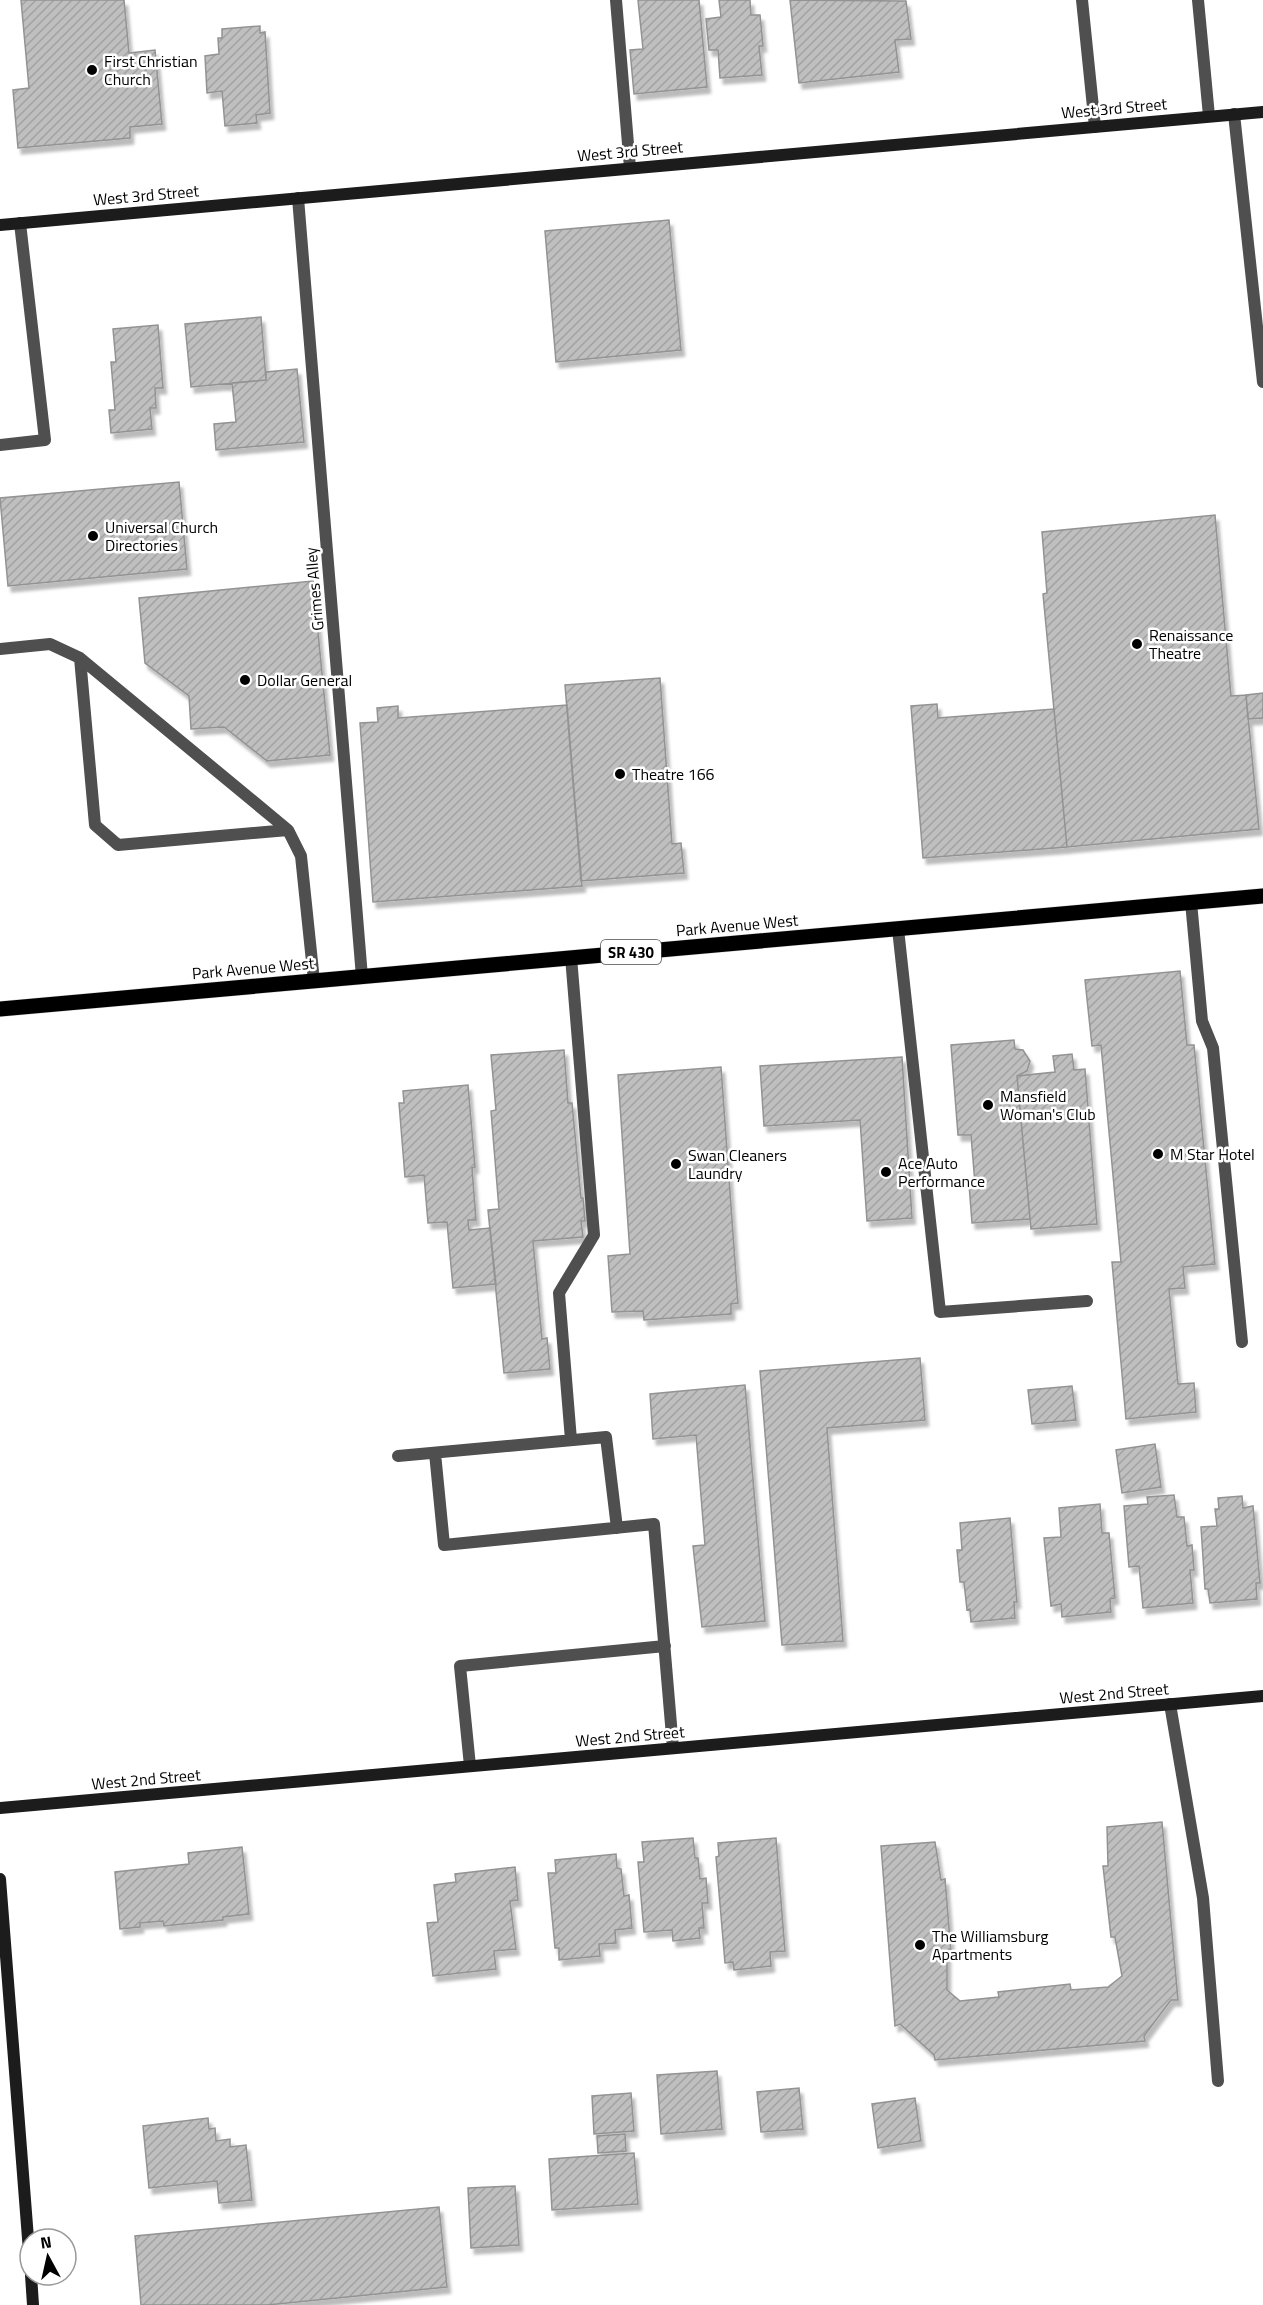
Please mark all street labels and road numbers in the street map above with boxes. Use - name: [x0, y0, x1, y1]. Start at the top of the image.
- street label: West 3rd Street: [1060, 91, 1168, 125]
- street label: West 3rd Street: [576, 134, 684, 168]
- street label: West 3rd Street: [92, 178, 200, 212]
- street label: Grimes Alley: [298, 546, 330, 632]
- street label: Park Avenue West: [675, 908, 800, 942]
- road number: SR 430: [601, 940, 661, 964]
- street label: Park Avenue West: [191, 951, 316, 985]
- street label: West 2nd Street: [1059, 1676, 1170, 1710]
- street label: West 2nd Street: [575, 1719, 686, 1753]
- street label: West 2nd Street: [91, 1762, 202, 1796]

